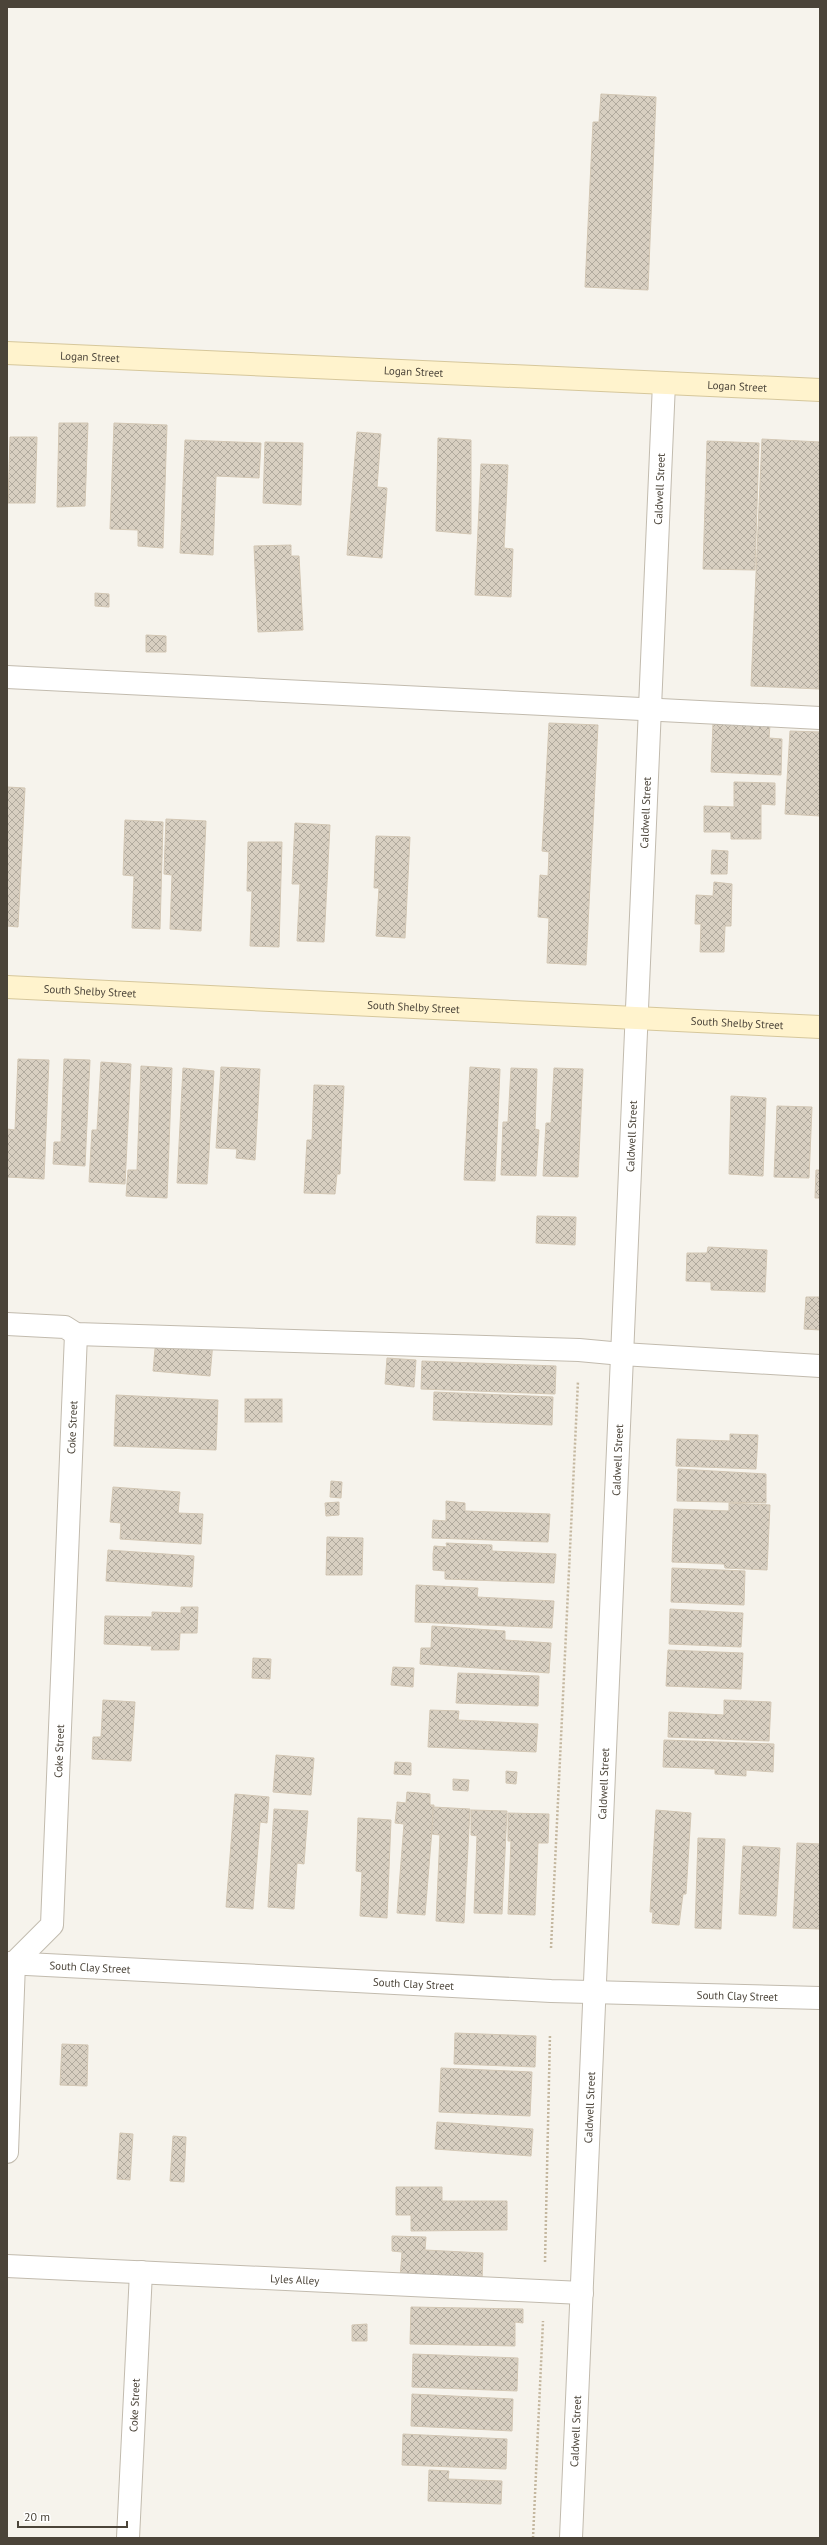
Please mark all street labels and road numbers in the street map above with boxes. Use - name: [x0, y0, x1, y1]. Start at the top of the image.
- street label: Logan Street: [60, 348, 120, 365]
- street label: Logan Street: [384, 363, 444, 380]
- street label: Logan Street: [707, 378, 768, 395]
- street label: Caldwell Street: [651, 452, 668, 525]
- street label: Caldwell Street: [637, 776, 654, 849]
- street label: South Shelby Street: [43, 982, 137, 1000]
- street label: South Shelby Street: [367, 998, 460, 1016]
- street label: South Shelby Street: [690, 1014, 784, 1032]
- street label: Caldwell Street: [623, 1100, 640, 1172]
- street label: Coke Street: [64, 1400, 80, 1454]
- street label: Caldwell Street: [609, 1424, 626, 1496]
- street label: Coke Street: [51, 1724, 67, 1778]
- street label: Caldwell Street: [595, 1747, 612, 1820]
- street label: South Clay Street: [49, 1958, 131, 1976]
- street label: South Clay Street: [373, 1975, 455, 1993]
- street label: South Clay Street: [696, 1988, 778, 2004]
- street label: Caldwell Street: [581, 2071, 598, 2144]
- street label: Lyles Alley: [270, 2271, 320, 2288]
- street label: Coke Street: [126, 2378, 143, 2432]
- street label: Caldwell Street: [567, 2395, 584, 2467]

